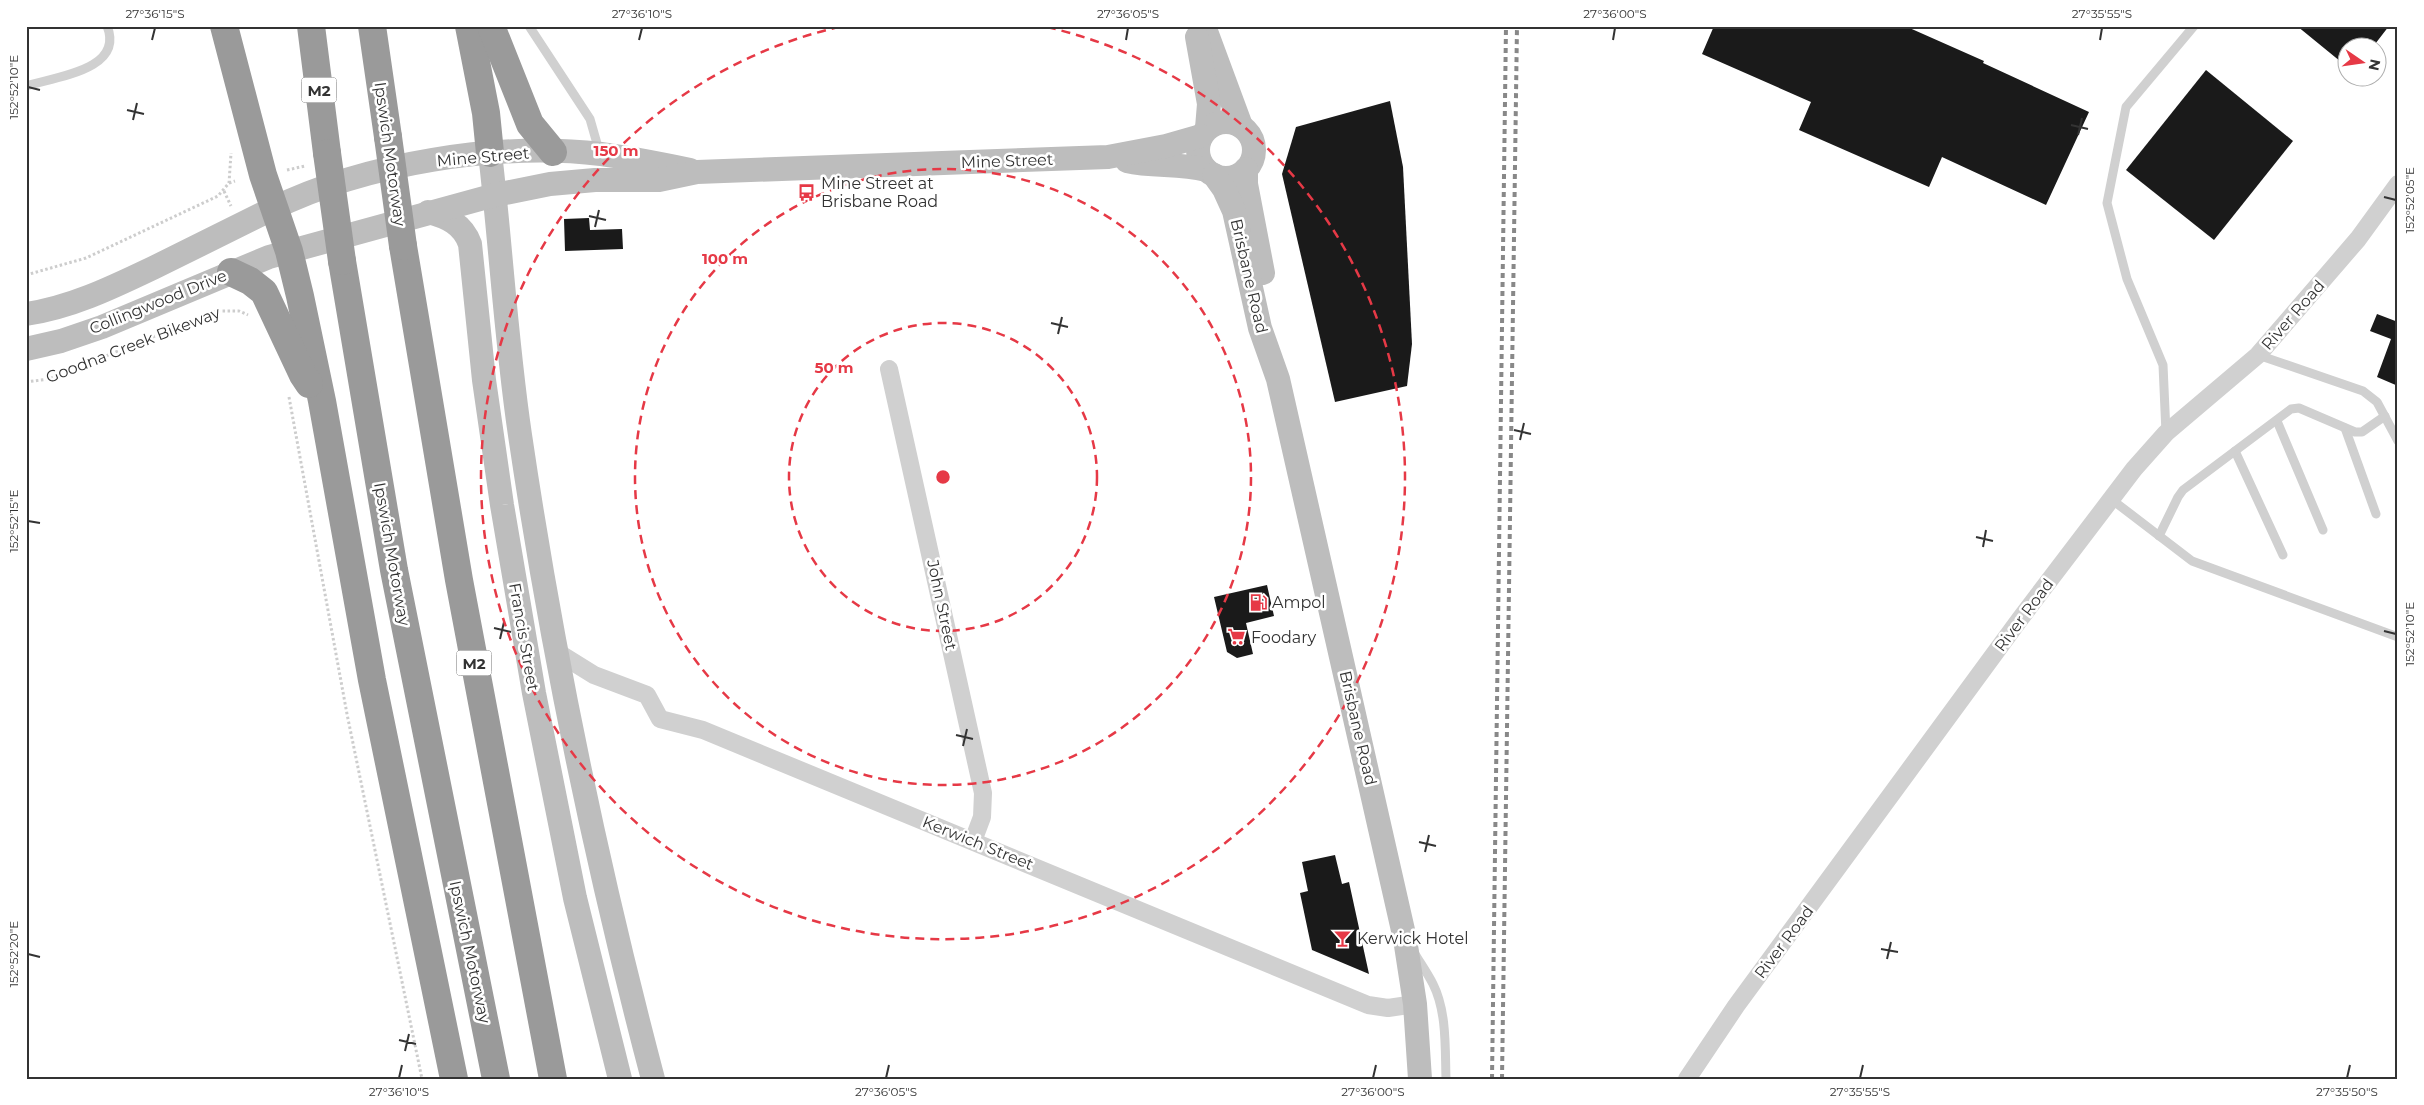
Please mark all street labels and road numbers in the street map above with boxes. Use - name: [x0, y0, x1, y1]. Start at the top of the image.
- road number: M2: [302, 78, 336, 102]
- street label: Ipswich Motorway: [370, 81, 410, 228]
- street label: Mine Street: [436, 143, 530, 171]
- street label: Mine Street: [960, 150, 1054, 172]
- street label: Brisbane Road: [1227, 217, 1271, 335]
- street label: Collingwood Drive: [87, 266, 229, 338]
- street label: River Road: [2257, 276, 2329, 354]
- street label: Goodna Creek Bikeway: [43, 303, 223, 387]
- street label: Ipswich Motorway: [370, 481, 414, 628]
- street label: John Street: [923, 557, 961, 653]
- street label: River Road: [1990, 575, 2058, 655]
- street label: Francis Street: [505, 581, 543, 693]
- road number: M2: [456, 650, 492, 676]
- street label: Brisbane Road: [1336, 669, 1380, 787]
- street label: Kerwich Street: [920, 812, 1037, 874]
- street label: Ipswich Motorway: [446, 879, 494, 1025]
- street label: River Road: [1750, 902, 1818, 982]

